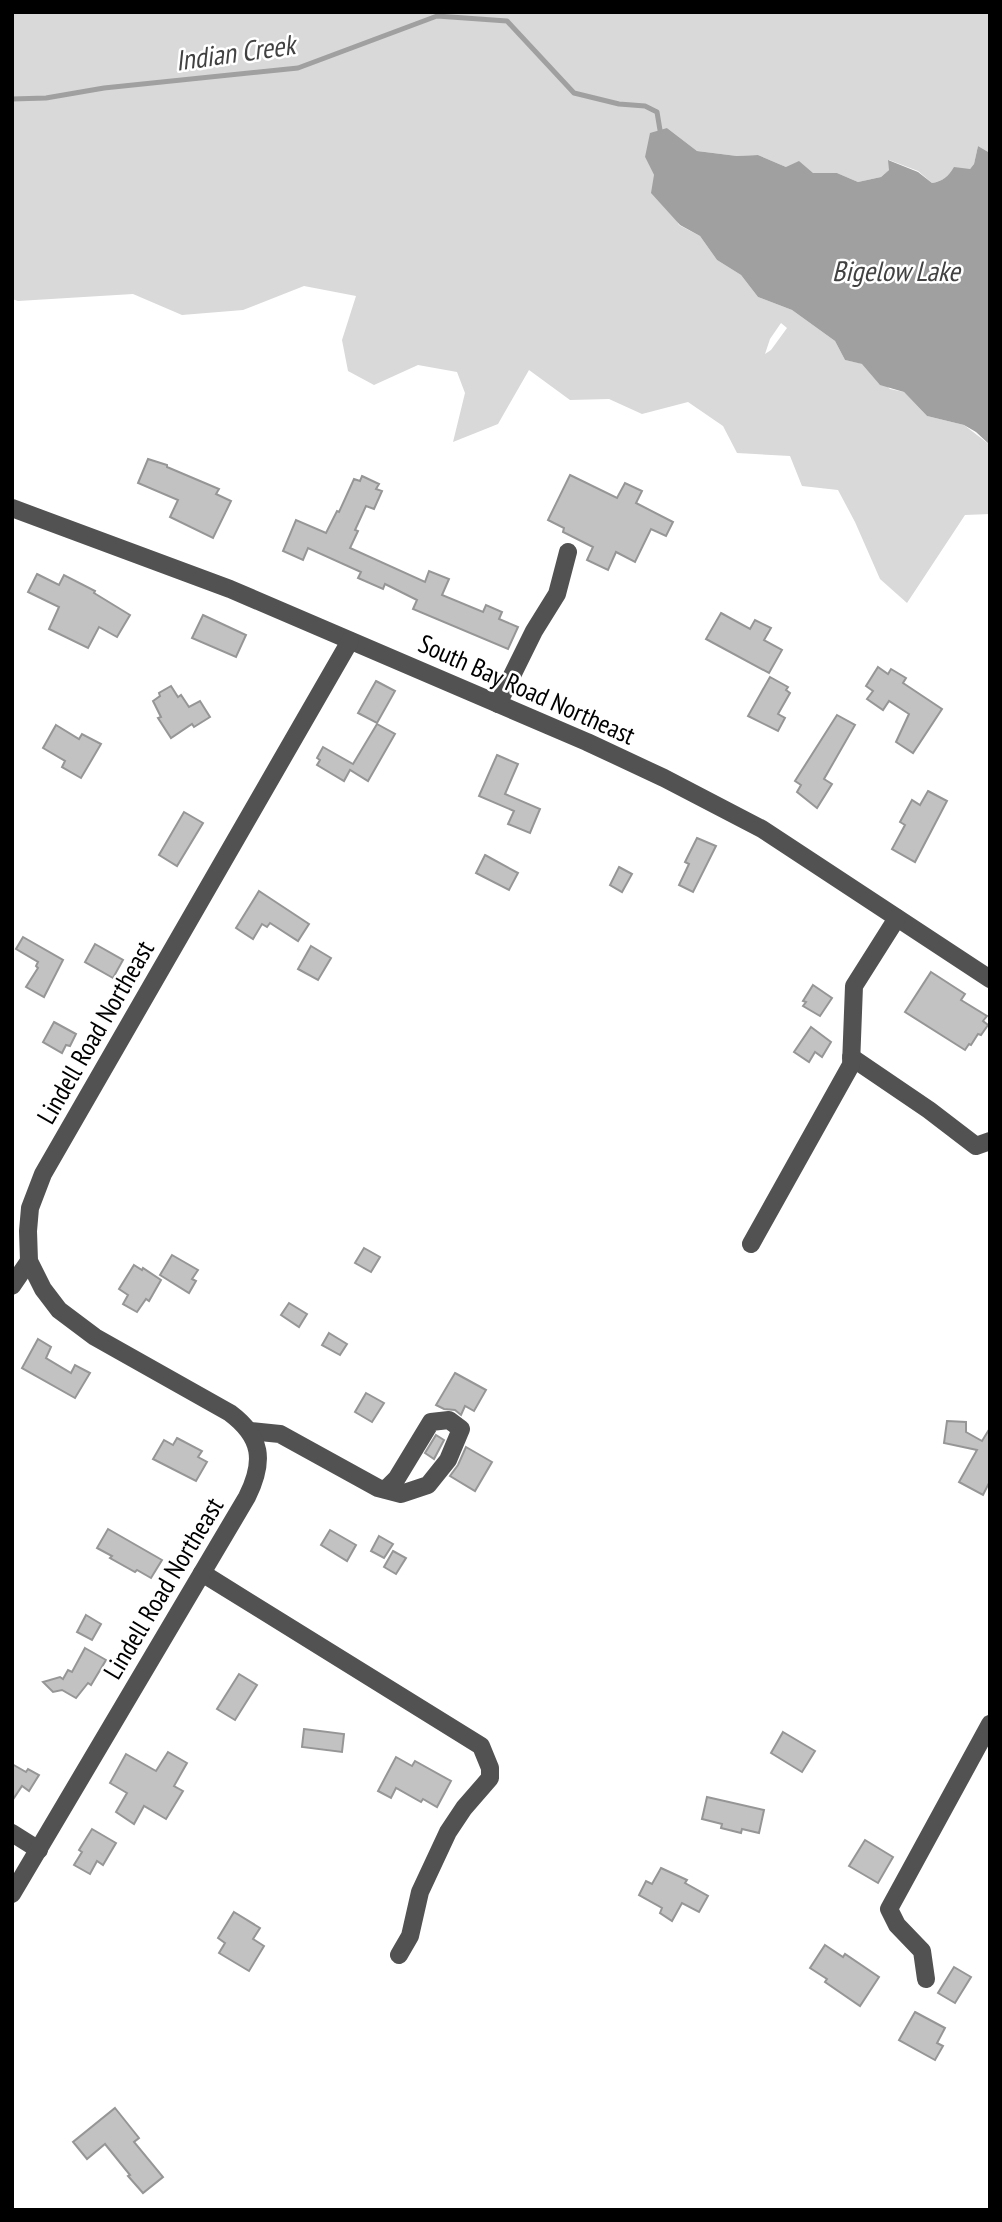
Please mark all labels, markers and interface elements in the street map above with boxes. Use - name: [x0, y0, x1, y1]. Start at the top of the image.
- water label: Indian Creek: [173, 25, 300, 79]
- water label: Bigelow Lake: [832, 252, 962, 289]
- street label: South Bay Road Northeast: [414, 626, 640, 752]
- street label: Lindell Road Northeast: [29, 935, 161, 1129]
- street label: Lindell Road Northeast: [96, 1491, 230, 1685]

